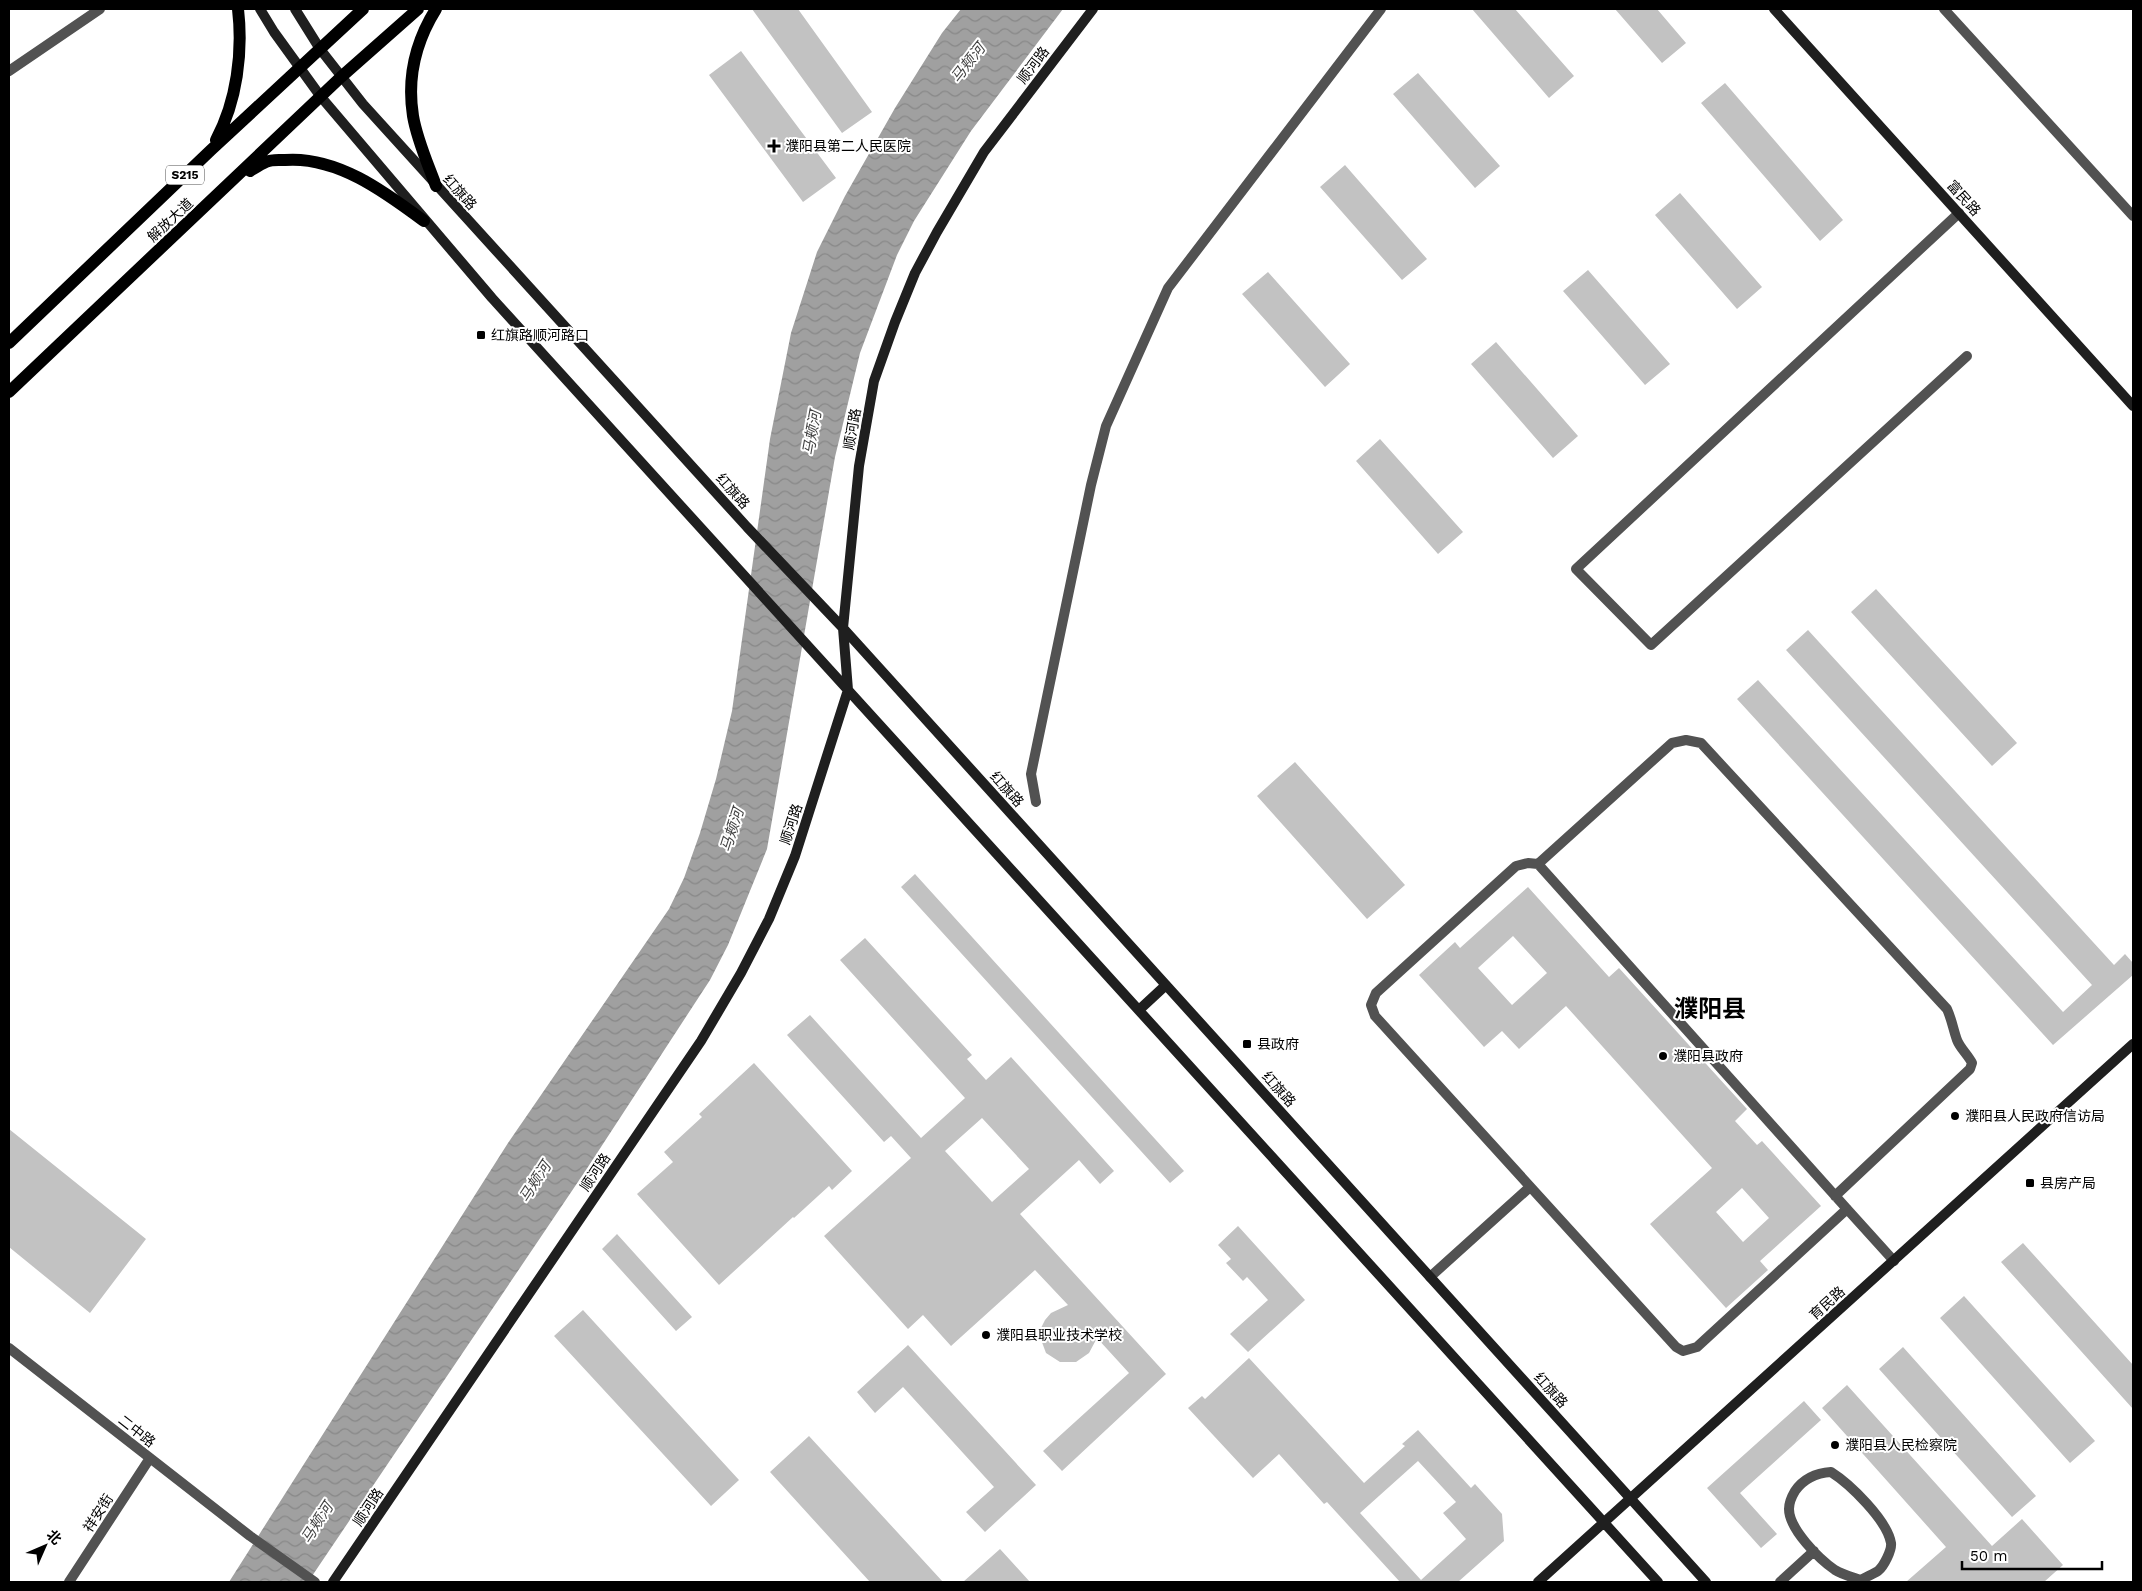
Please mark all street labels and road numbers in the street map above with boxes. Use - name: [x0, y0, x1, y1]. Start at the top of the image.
- street label: 顺河路: [1014, 43, 1052, 87]
- road number: S215: [166, 166, 204, 184]
- street label: 红旗路: [440, 171, 480, 213]
- street label: 富民路: [1944, 177, 1984, 219]
- street label: 解放大道: [144, 195, 196, 245]
- street label: 顺河路: [840, 407, 864, 451]
- street label: 红旗路: [713, 470, 753, 512]
- street label: 红旗路: [987, 768, 1027, 810]
- street label: 顺河路: [777, 802, 805, 846]
- street label: 红旗路: [1259, 1068, 1299, 1110]
- street label: 顺河路: [577, 1150, 613, 1194]
- street label: 育民路: [1806, 1283, 1848, 1323]
- street label: 红旗路: [1531, 1369, 1571, 1411]
- street label: 二中路: [116, 1412, 158, 1450]
- street label: 顺河路: [350, 1485, 386, 1529]
- street label: 祥安街: [80, 1491, 116, 1535]

